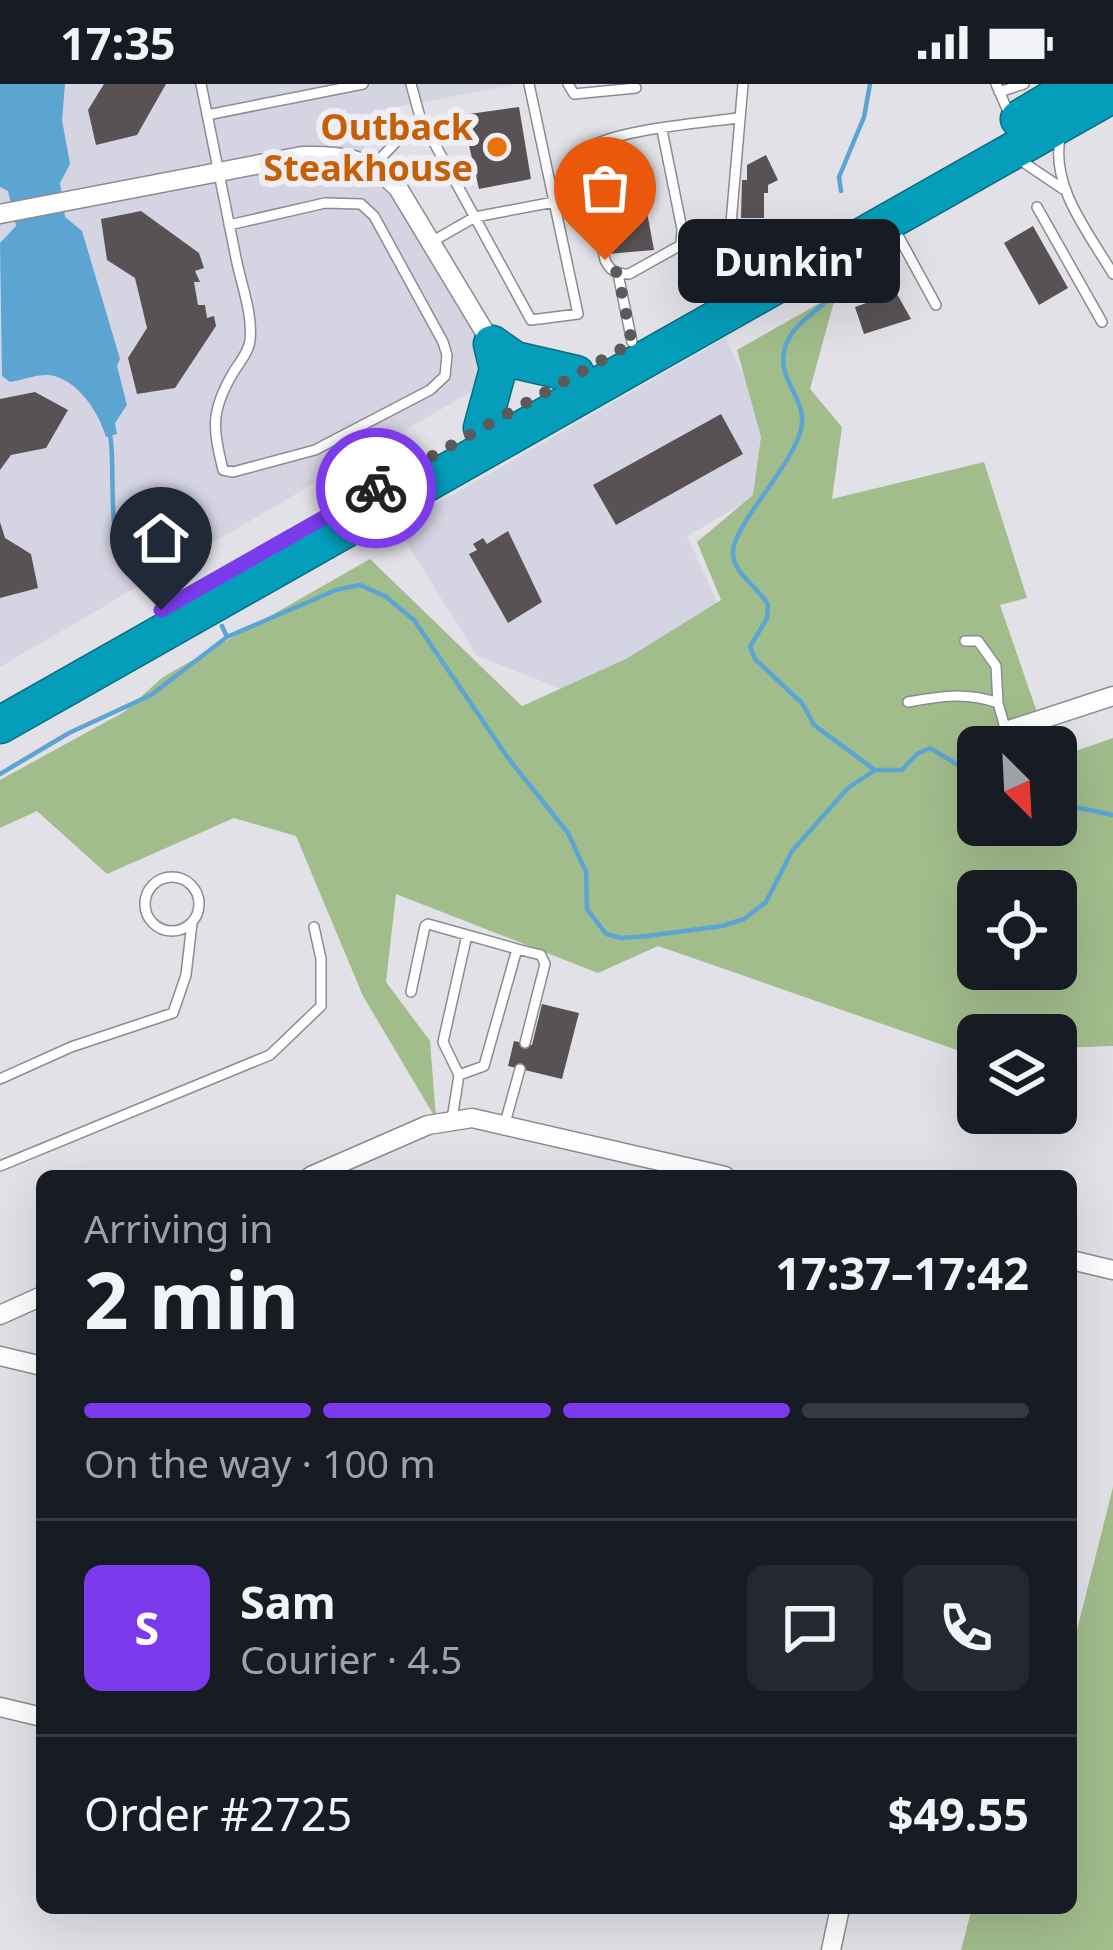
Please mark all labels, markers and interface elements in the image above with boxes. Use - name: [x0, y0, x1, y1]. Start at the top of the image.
- text: 17:35: [60, 12, 176, 73]
- place label: Outback Steakhouse: [263, 102, 474, 192]
- marker: Outback Steakhouse: [484, 134, 510, 160]
- pin: [554, 137, 656, 260]
- icon: bag: [572, 155, 638, 221]
- callout: Dunkin': [677, 218, 899, 302]
- text: Dunkin': [714, 234, 864, 287]
- courier: [316, 428, 436, 548]
- icon: bike: [343, 455, 409, 521]
- pin: [110, 487, 212, 610]
- icon: home: [128, 505, 194, 571]
- north arrow: [957, 726, 1077, 846]
- map controls: [957, 726, 1077, 1134]
- button: locate: [957, 870, 1077, 990]
- button: layers: [957, 1014, 1077, 1134]
- text: Arriving in: [84, 1201, 273, 1254]
- text: 17:37–17:42: [775, 1242, 1029, 1303]
- text: 2 min: [84, 1246, 299, 1352]
- text: On the way · 100 m: [84, 1436, 436, 1489]
- button: chat: [747, 1565, 873, 1691]
- button: phone: [903, 1565, 1029, 1691]
- text: Sam: [240, 1571, 336, 1632]
- text: S: [135, 1597, 159, 1658]
- text: Courier · 4.5: [240, 1632, 462, 1685]
- text: Order #2725: [84, 1783, 352, 1844]
- text: $49.55: [888, 1783, 1029, 1844]

